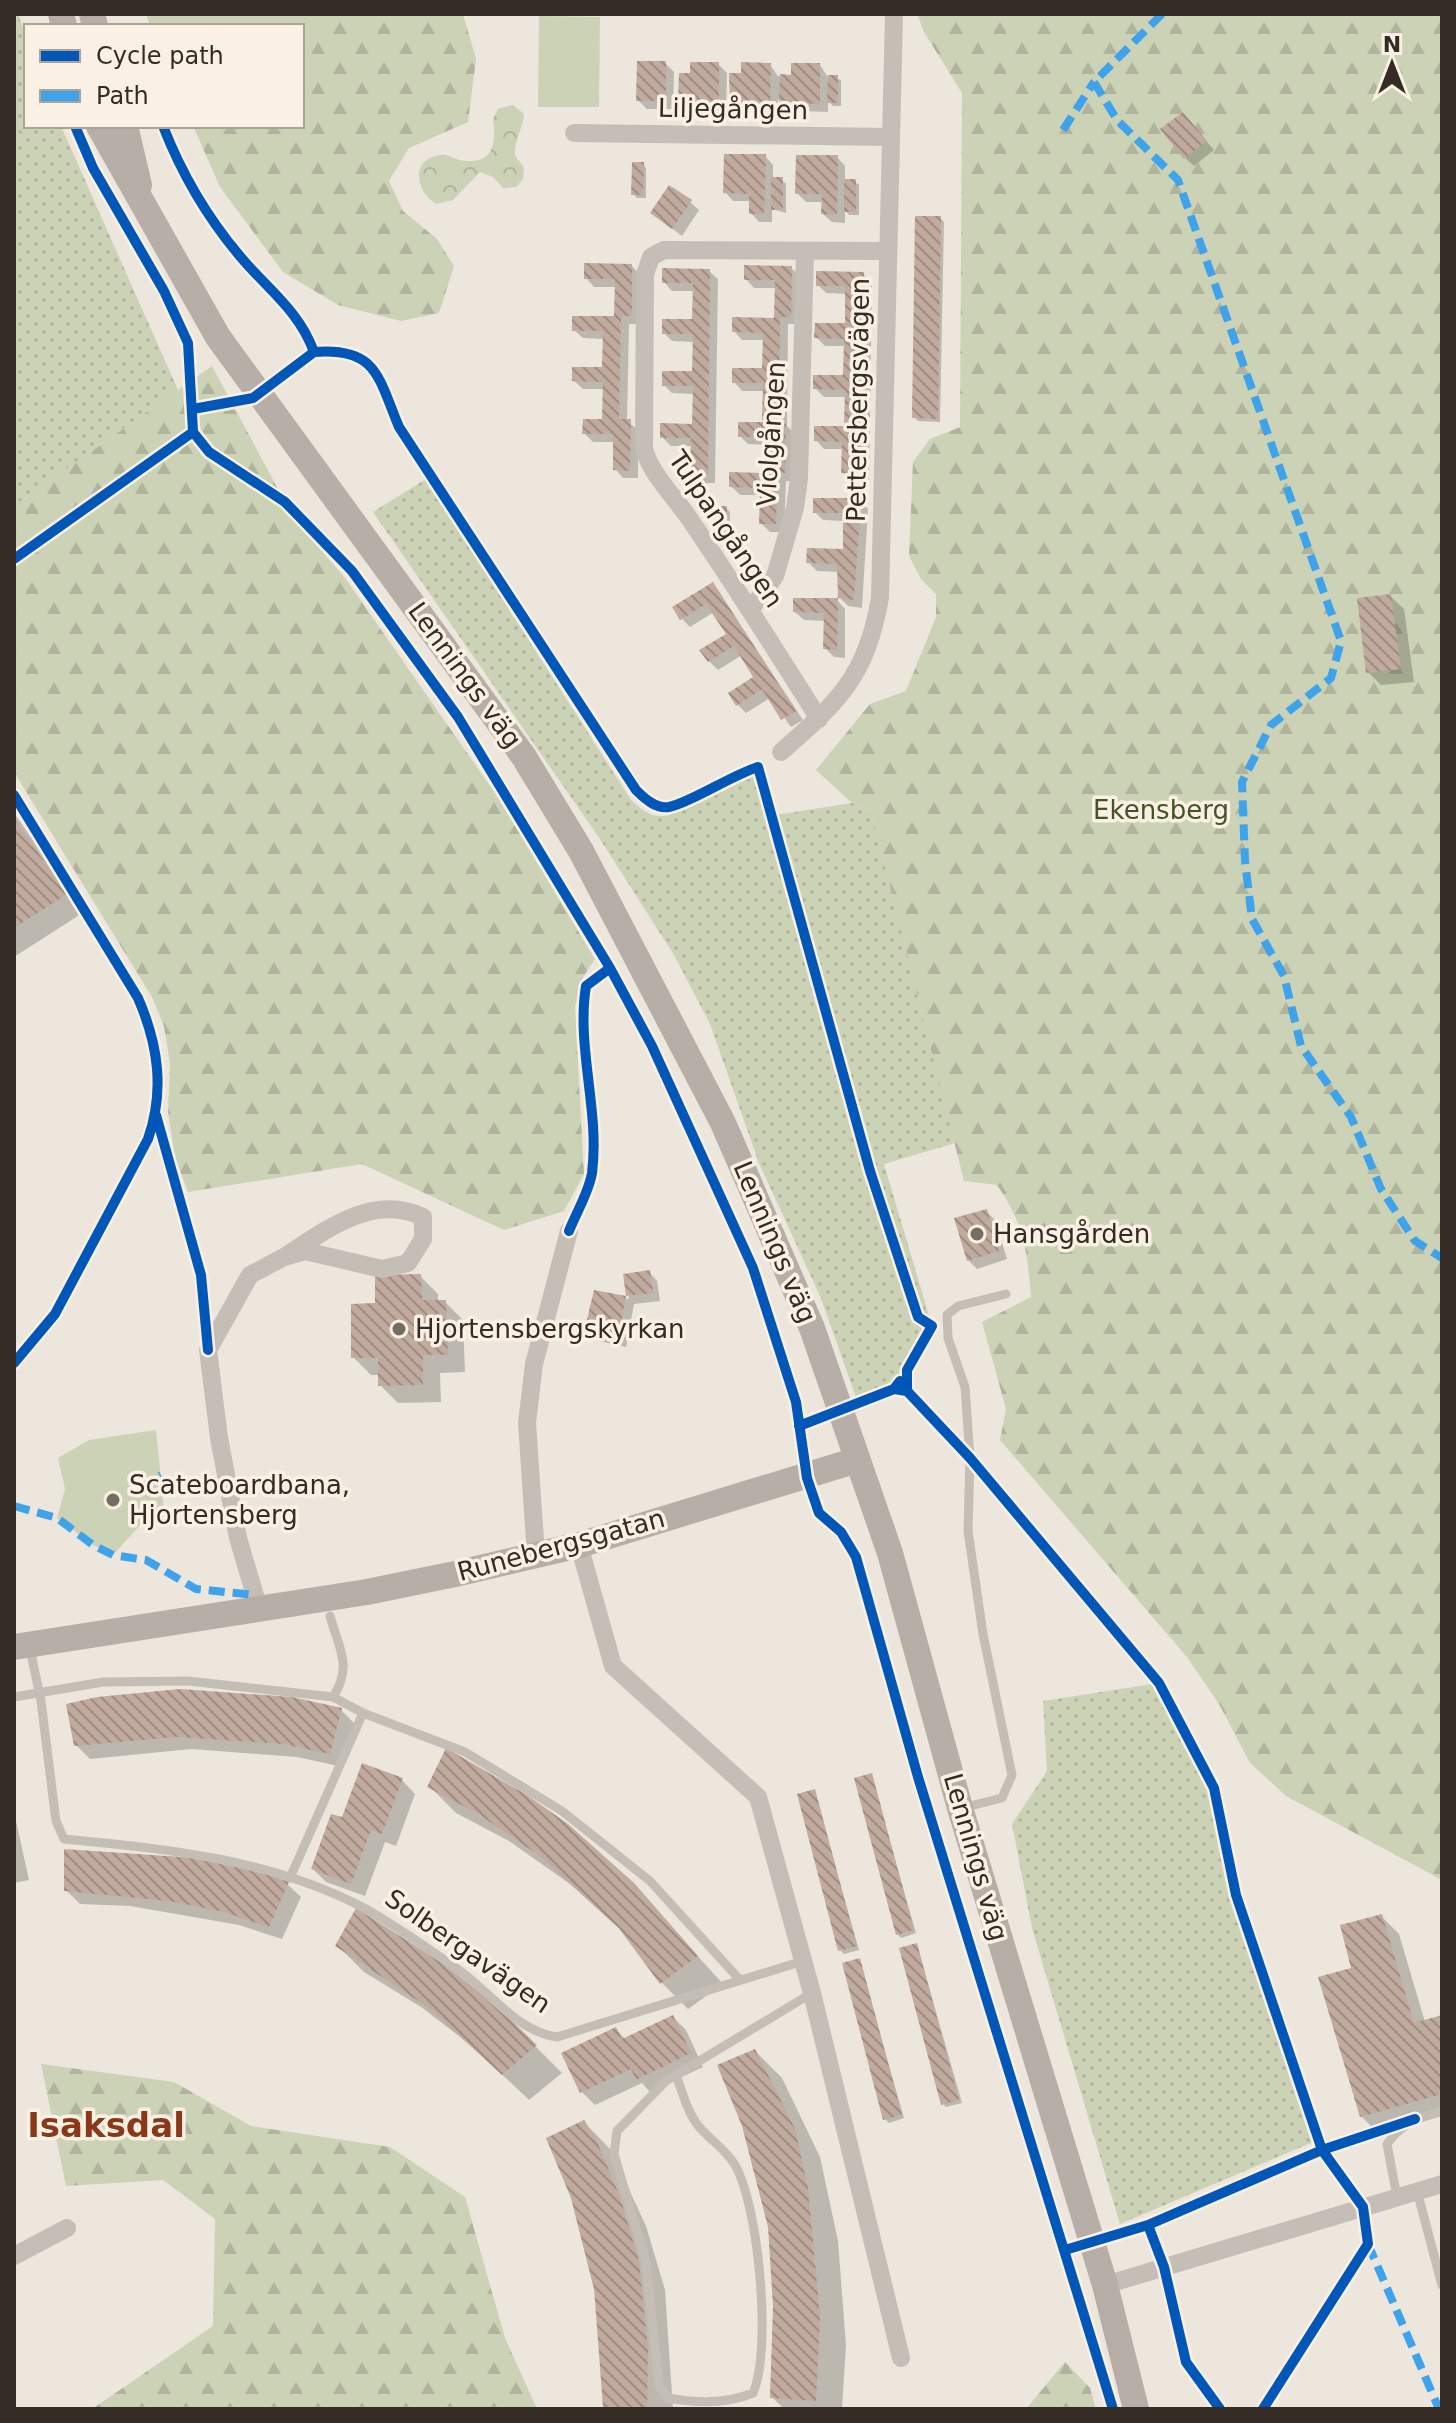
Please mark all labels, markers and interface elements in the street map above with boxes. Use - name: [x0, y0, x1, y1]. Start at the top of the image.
- legend: [24, 24, 304, 128]
- north arrow: [1352, 24, 1432, 104]
- text: N: [1383, 32, 1401, 57]
- text: Cycle path: [96, 42, 224, 70]
- text: Path: [96, 82, 149, 110]
- street label: Liljegången: [658, 93, 808, 125]
- street label: Pettersbergsvägen: [841, 278, 875, 522]
- street label: Violgången: [751, 360, 791, 508]
- street label: Tulpangången: [662, 444, 789, 613]
- street label: Lennings väg: [402, 596, 528, 754]
- park label: Ekensberg: [1093, 795, 1229, 825]
- street label: Lennings väg: [727, 1157, 823, 1327]
- place label: Hansgården: [993, 1219, 1150, 1249]
- marker: Hansgården: [968, 1225, 986, 1243]
- place label: Hjortensbergskyrkan: [415, 1314, 685, 1344]
- marker: Hjortensbergskyrkan: [390, 1320, 408, 1338]
- place label: Scateboardbana, Hjortensberg: [129, 1470, 350, 1530]
- marker: Scateboardbana, Hjortensberg: [104, 1491, 122, 1509]
- street label: Runebergsgatan: [454, 1503, 668, 1587]
- street label: Lennings väg: [938, 1770, 1014, 1944]
- street label: Solbergavägen: [379, 1883, 557, 2019]
- district label: Isaksdal: [27, 2105, 185, 2145]

